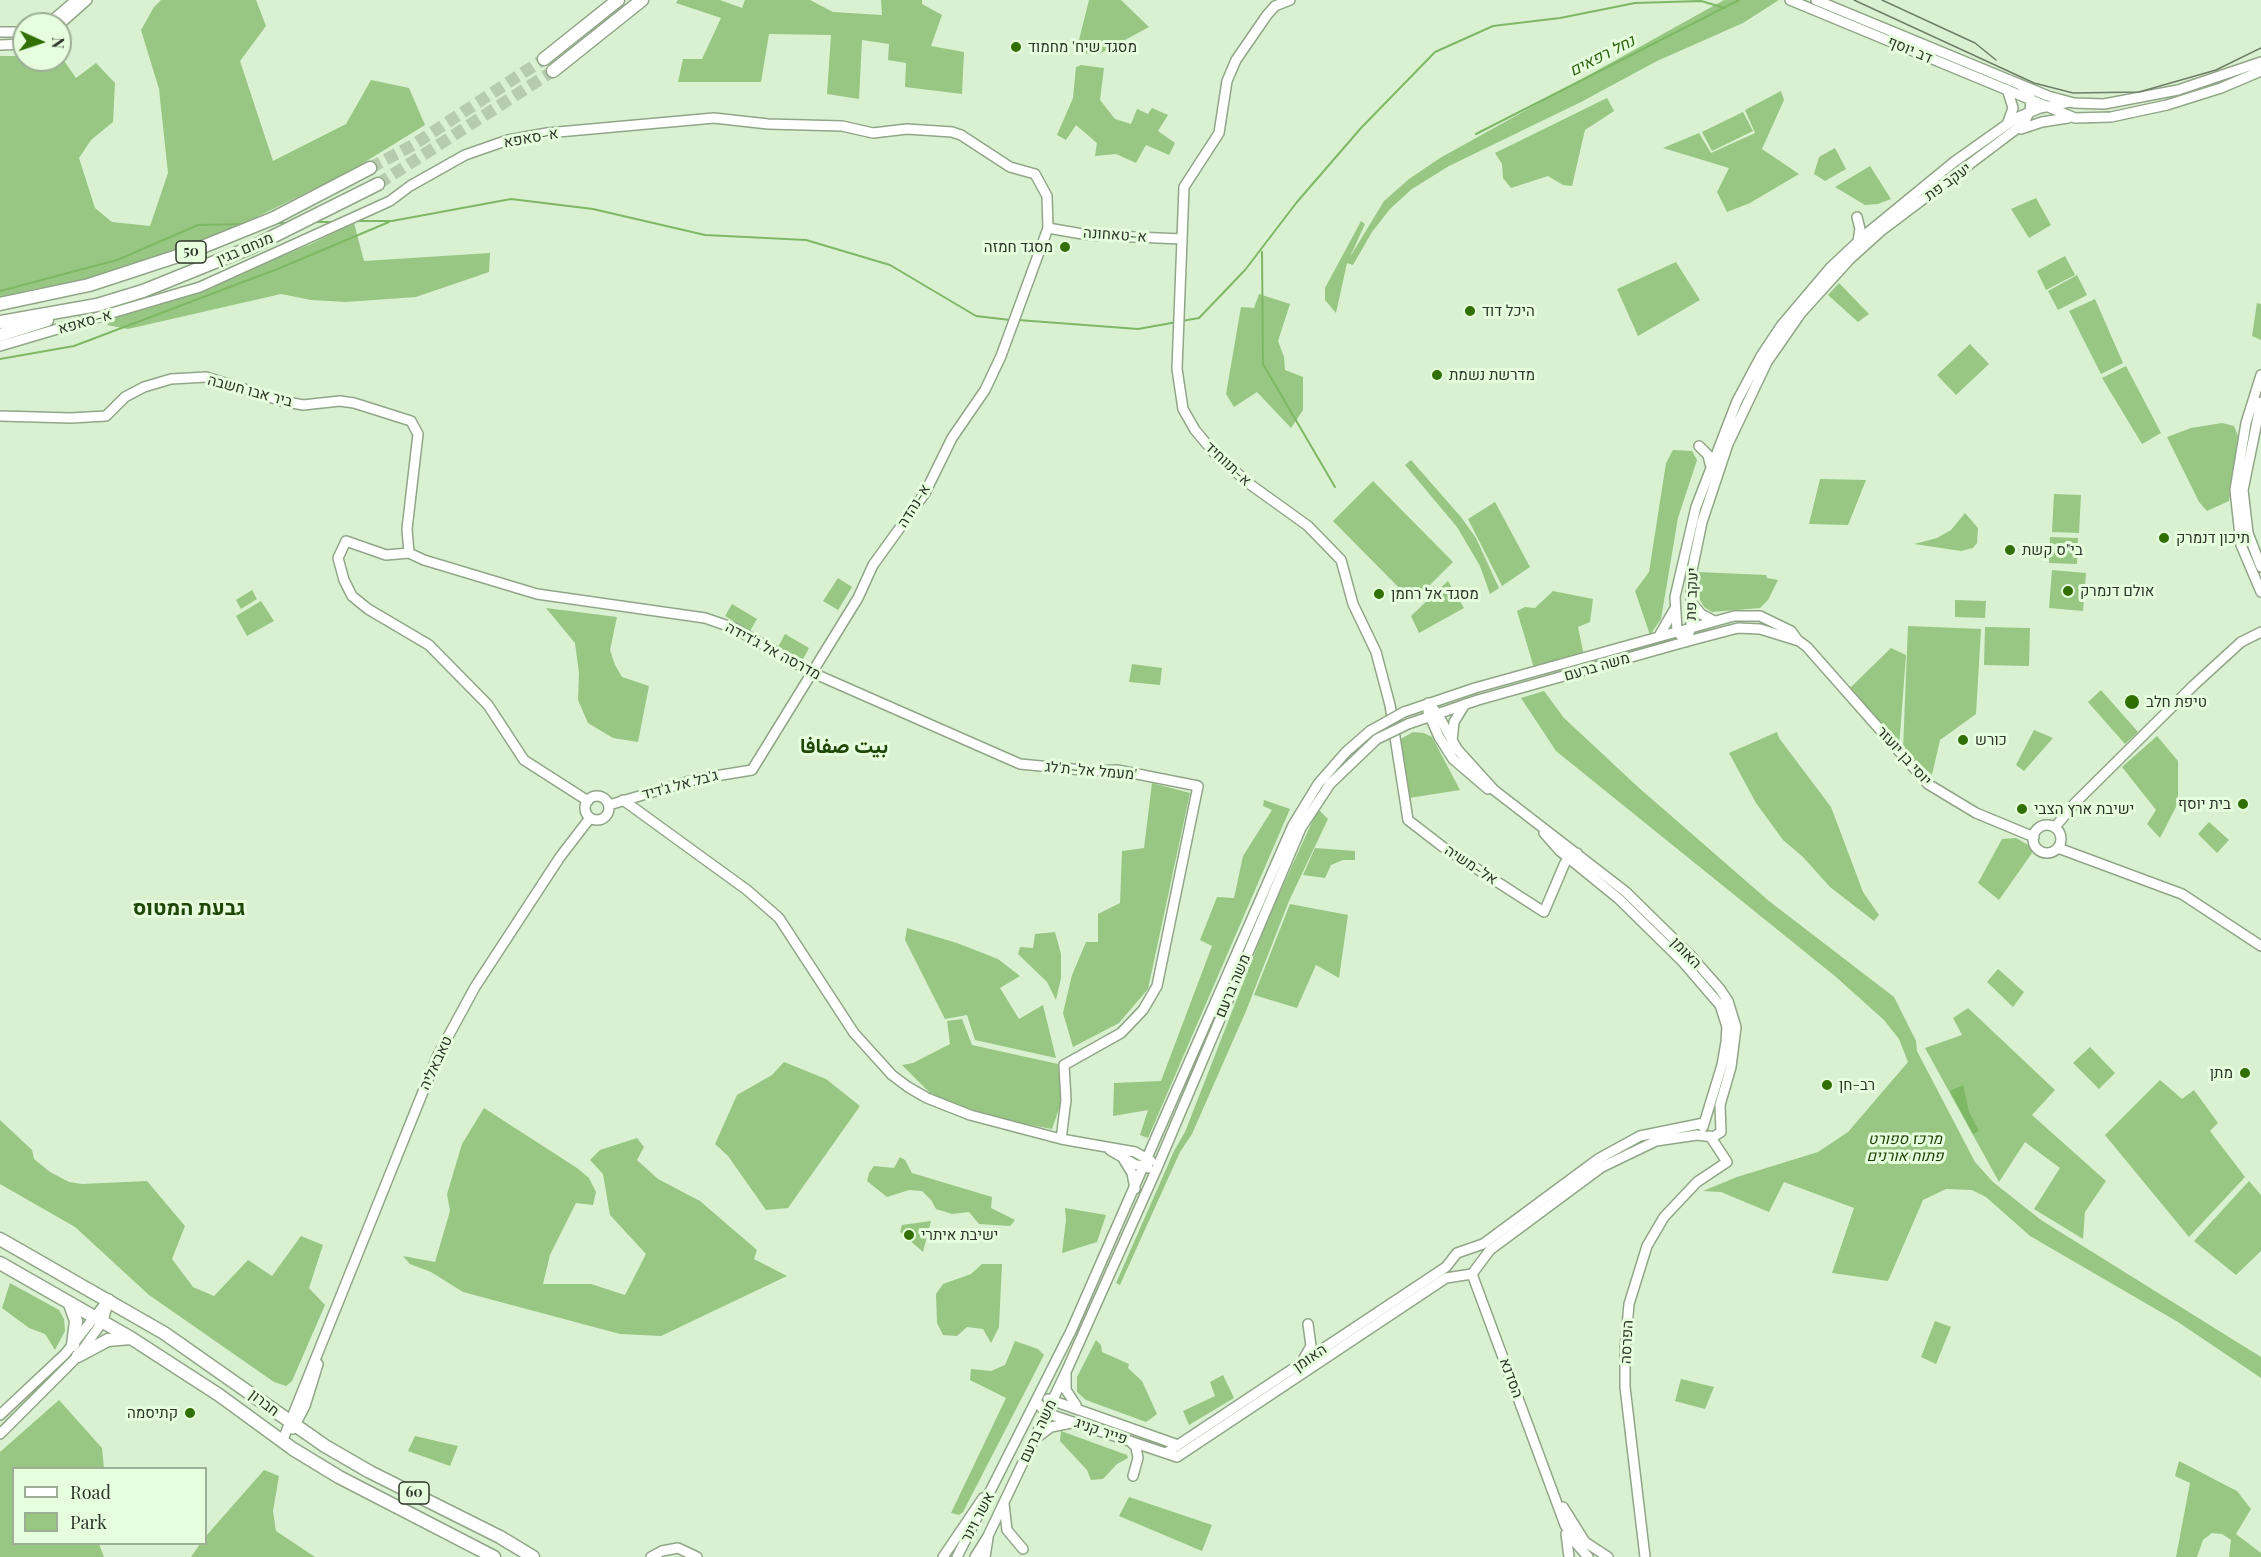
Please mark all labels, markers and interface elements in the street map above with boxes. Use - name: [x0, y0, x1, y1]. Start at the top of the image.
- north arrow: [12, 12, 72, 72]
- water label: נחל רפאים: [1566, 31, 1638, 81]
- street label: דב יוסף: [1885, 33, 1935, 67]
- text: N: [48, 37, 69, 49]
- place label: מסגד שיח' מחמוד: [1028, 38, 1137, 56]
- marker: מסגד שיח' מחמוד: [1009, 40, 1023, 54]
- street label: א-סאפא: [502, 124, 560, 152]
- street label: יעקב פת: [1921, 159, 1975, 205]
- street label: א-טאחונה: [1083, 224, 1147, 246]
- street label: מנחם בגין: [214, 229, 276, 269]
- place label: מסגד חמזה: [984, 238, 1053, 256]
- marker: מסגד חמזה: [1058, 240, 1072, 254]
- road number: 50: [176, 241, 206, 263]
- place label: היכל דוד: [1482, 302, 1535, 320]
- marker: היכל דוד: [1463, 304, 1477, 318]
- street label: א-סאפא: [56, 306, 114, 338]
- place label: מדרשת נשמת: [1449, 366, 1535, 384]
- marker: מדרשת נשמת: [1430, 368, 1444, 382]
- street label: ביר אבו חשבה: [206, 371, 294, 411]
- street label: א-תווחיד: [1201, 438, 1255, 490]
- street label: א-נהדה: [894, 481, 934, 531]
- place label: תיכון דנמרק: [2176, 529, 2250, 547]
- marker: תיכון דנמרק: [2157, 531, 2171, 545]
- place label: בי"ס קשת: [2022, 541, 2083, 559]
- marker: בי"ס קשת: [2003, 543, 2017, 557]
- street label: יעקב פת: [1682, 567, 1702, 621]
- place label: אולם דנמרק: [2080, 582, 2154, 600]
- marker: אולם דנמרק: [2061, 584, 2075, 598]
- place label: מסגד אל רחמן: [1391, 585, 1479, 603]
- marker: מסגד אל רחמן: [1372, 587, 1386, 601]
- street label: מדרסה אל ג'דידה: [722, 618, 824, 684]
- street label: משה ברעם: [1562, 649, 1632, 685]
- marker: טיפת חלב: [2123, 693, 2141, 711]
- place label: טיפת חלב: [2146, 693, 2207, 711]
- street label: יוסי בן יועזר: [1873, 723, 1935, 789]
- place label: כורש: [1975, 731, 2007, 749]
- district label: بيت صفافا: [800, 733, 888, 759]
- marker: כורש: [1956, 733, 1970, 747]
- street label: מעמל אל-ת'לג': [1044, 758, 1138, 784]
- street label: ג'בל אל ג'דיד: [640, 766, 720, 804]
- place label: בית יוסף: [2178, 795, 2231, 813]
- marker: בית יוסף: [2236, 797, 2250, 811]
- place label: ישיבת ארץ הצבי: [2034, 800, 2134, 818]
- marker: ישיבת ארץ הצבי: [2015, 802, 2029, 816]
- street label: אל-משיה: [1441, 841, 1501, 889]
- district label: גבעת המטוס: [133, 895, 245, 921]
- street label: האומן: [1667, 934, 1705, 972]
- street label: משה ברעם: [1212, 951, 1254, 1021]
- street label: טאבאליה: [416, 1033, 456, 1093]
- place label: מתן: [2210, 1064, 2233, 1082]
- marker: מתן: [2238, 1066, 2252, 1080]
- place label: רב-חן: [1839, 1076, 1875, 1094]
- marker: רב-חן: [1820, 1078, 1834, 1092]
- park label: מרכז ספורט פתוח אורנים: [1867, 1130, 1943, 1165]
- place label: ישיבת איתרי: [921, 1226, 998, 1244]
- marker: ישיבת איתרי: [902, 1228, 916, 1242]
- street label: הפרסה: [1617, 1320, 1637, 1364]
- street label: האומן: [1290, 1340, 1330, 1376]
- street label: הסדנא: [1495, 1356, 1527, 1400]
- street label: חברון: [245, 1386, 283, 1420]
- street label: משה ברעם: [1016, 1397, 1060, 1465]
- place label: קתיסמה: [127, 1404, 178, 1422]
- marker: קתיסמה: [183, 1406, 197, 1420]
- street label: פייר קניג: [1072, 1414, 1130, 1448]
- legend: [12, 1467, 207, 1545]
- text: Road: [70, 1480, 111, 1504]
- road number: 60: [399, 1482, 429, 1504]
- street label: אשר וינר: [957, 1489, 999, 1545]
- text: Park: [70, 1510, 107, 1534]

